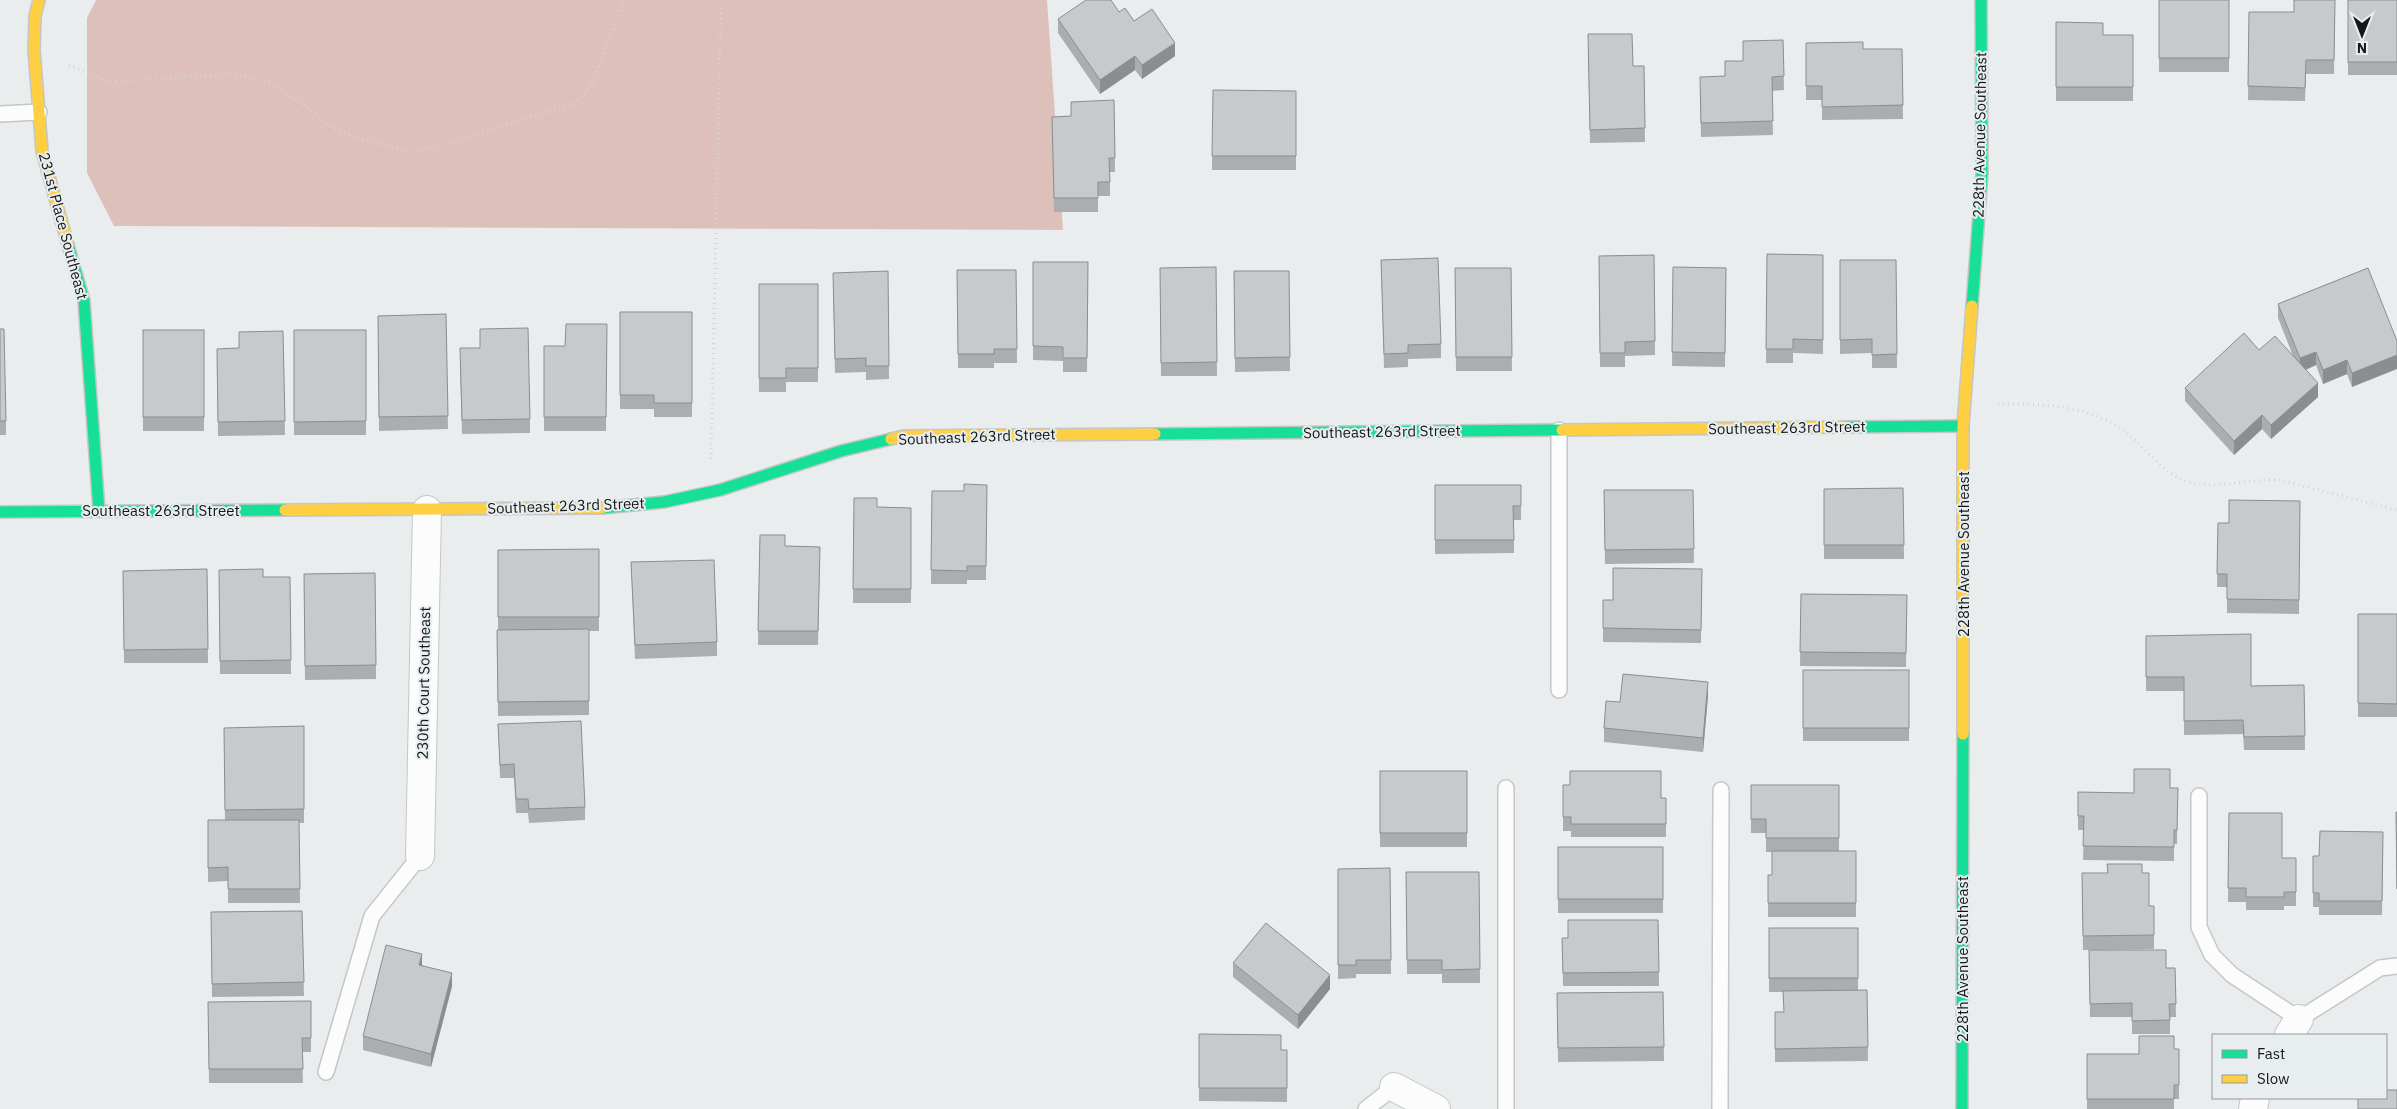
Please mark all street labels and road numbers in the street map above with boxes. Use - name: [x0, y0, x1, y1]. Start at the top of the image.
- street label: 228th Avenue Southeast: [1969, 52, 1990, 218]
- street label: 231st Place Southeast: [35, 150, 92, 302]
- street label: Southeast 263rd Street: [1708, 417, 1866, 438]
- street label: Southeast 263rd Street: [1303, 421, 1461, 442]
- street label: Southeast 263rd Street: [898, 424, 1056, 449]
- street label: 228th Avenue Southeast: [1954, 471, 1973, 637]
- street label: Southeast 263rd Street: [487, 493, 645, 518]
- street label: Southeast 263rd Street: [82, 501, 240, 520]
- street label: 230th Court Southeast: [413, 606, 434, 760]
- street label: 228th Avenue Southeast: [1953, 876, 1972, 1042]

